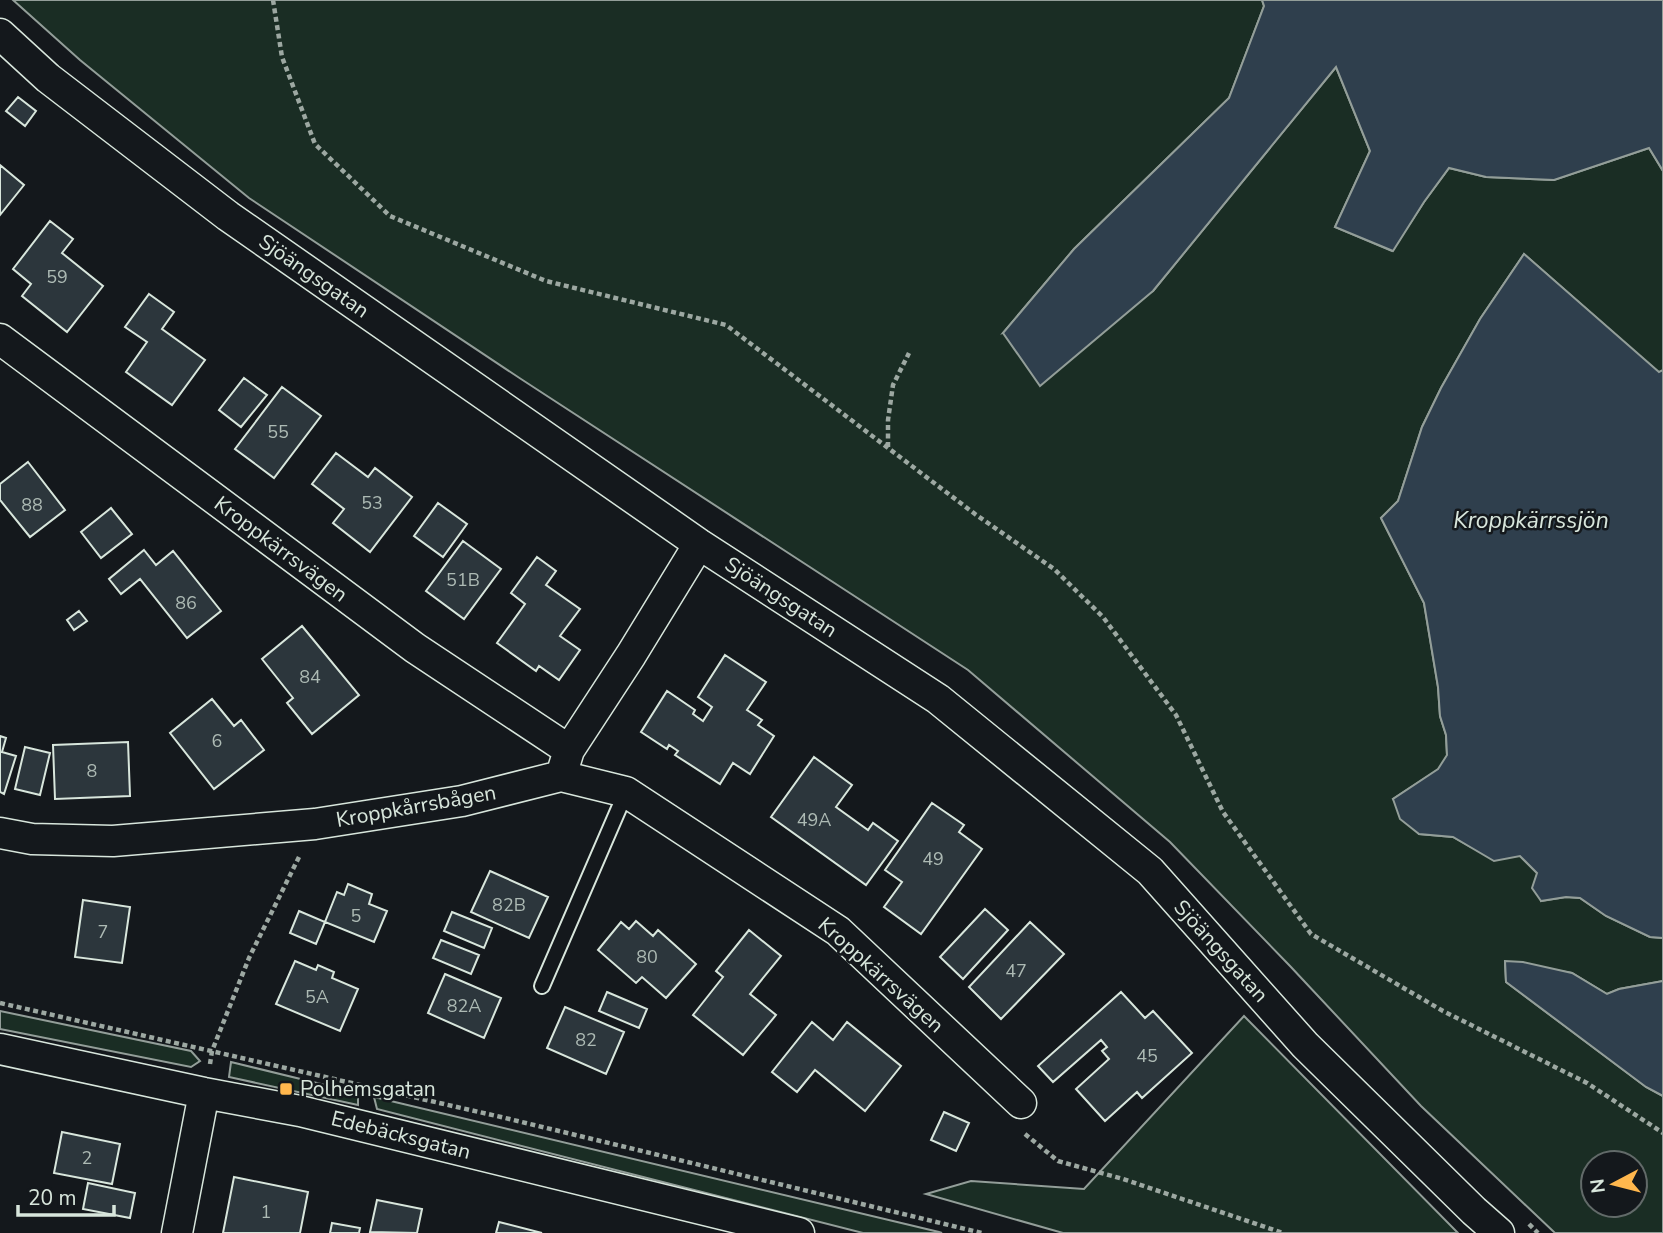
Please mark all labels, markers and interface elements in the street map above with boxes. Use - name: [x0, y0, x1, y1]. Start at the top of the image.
- street label: Sjöängsgatan: [253, 228, 375, 324]
- house number: 59: [46, 265, 68, 289]
- house number: 55: [267, 420, 289, 444]
- street label: Kroppkärrsvägen: [209, 490, 353, 608]
- house number: 53: [361, 491, 383, 515]
- house number: 88: [21, 493, 43, 517]
- water label: Kroppkärrssjön: [1453, 505, 1609, 536]
- street label: Sjöängsgatan: [719, 550, 843, 644]
- house number: 51B: [446, 568, 480, 592]
- house number: 86: [175, 591, 197, 615]
- house number: 84: [299, 665, 321, 689]
- house number: 6: [212, 729, 222, 753]
- house number: 8: [87, 759, 97, 783]
- street label: Kroppkårrsbågen: [334, 778, 498, 834]
- house number: 49A: [797, 808, 831, 832]
- house number: 49: [922, 847, 944, 871]
- house number: 82B: [492, 893, 526, 917]
- street label: Sjöängsgatan: [1167, 894, 1275, 1008]
- house number: 5: [351, 904, 361, 928]
- street label: Kroppkärrsvägen: [812, 911, 950, 1039]
- house number: 7: [98, 920, 108, 944]
- house number: 80: [636, 945, 658, 969]
- house number: 47: [1005, 959, 1027, 983]
- house number: 5A: [305, 985, 329, 1009]
- house number: 82A: [447, 994, 481, 1018]
- house number: 82: [575, 1028, 597, 1052]
- house number: 45: [1136, 1044, 1158, 1068]
- place label: Polhemsgatan: [300, 1075, 436, 1103]
- marker: Polhemsgatan: [278, 1081, 294, 1097]
- street label: Edebäcksgatan: [328, 1104, 474, 1166]
- house number: 2: [82, 1146, 92, 1170]
- north arrow: [1579, 1149, 1649, 1219]
- scale bar: [18, 1174, 114, 1218]
- text: N: [1584, 1177, 1612, 1195]
- text: 20 m: [28, 1184, 77, 1212]
- house number: 1: [261, 1200, 271, 1224]

